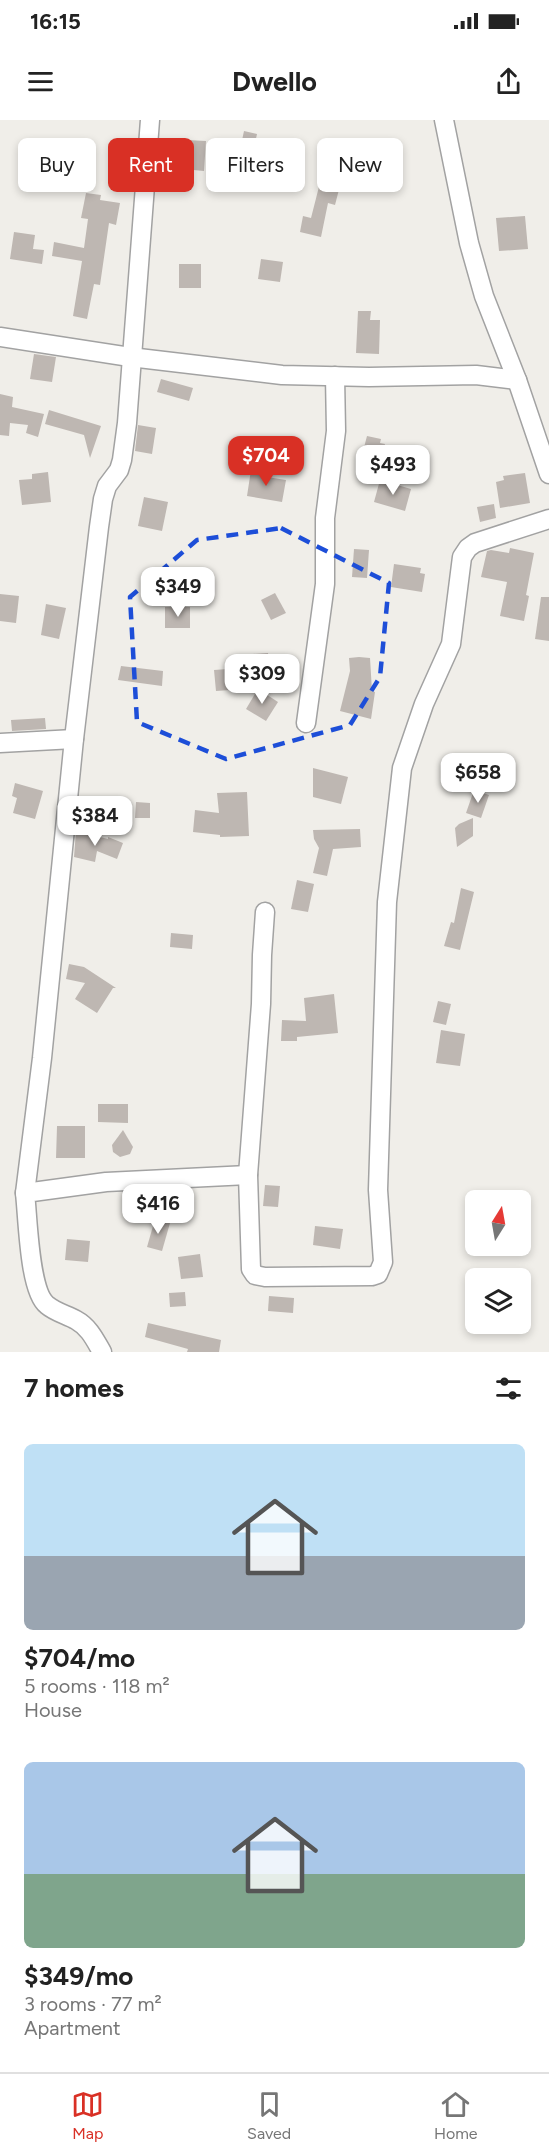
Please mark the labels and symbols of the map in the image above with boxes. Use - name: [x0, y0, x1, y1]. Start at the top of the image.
- pin: $704: [230, 436, 302, 487]
- pin: $493: [357, 445, 429, 496]
- pin: $349: [142, 567, 214, 618]
- pin: $309: [226, 654, 298, 705]
- pin: $658: [442, 753, 514, 804]
- pin: $384: [59, 796, 131, 847]
- pin: $416: [122, 1184, 194, 1235]
- north arrow: [465, 1190, 531, 1256]

